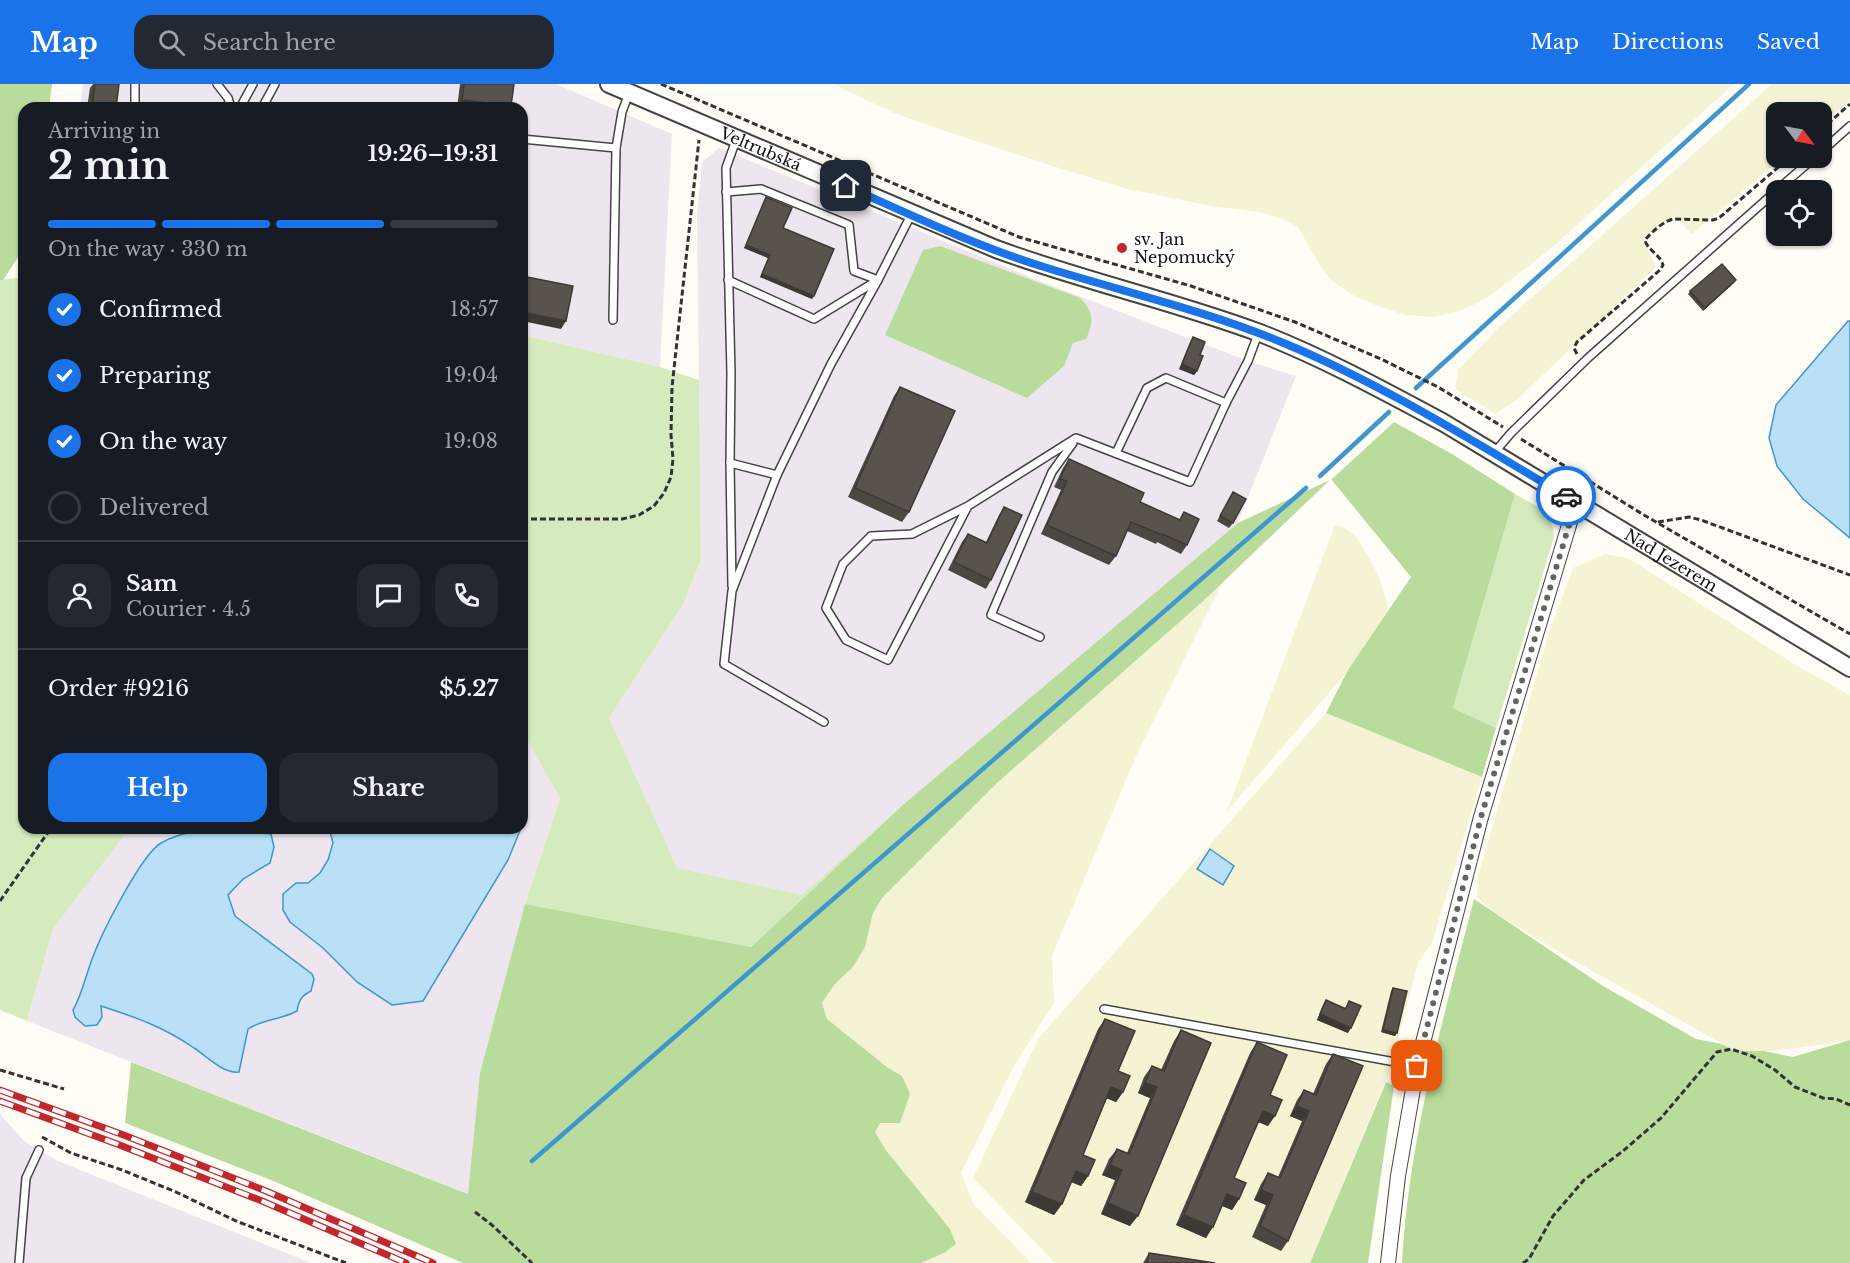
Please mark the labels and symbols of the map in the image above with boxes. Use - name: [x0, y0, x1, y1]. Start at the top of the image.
- north arrow: [1766, 102, 1832, 168]
- street label: Veltrubská: [716, 122, 805, 175]
- pin: [820, 160, 871, 211]
- place label: sv. Jan Nepomucký: [1134, 229, 1236, 267]
- marker: sv. Jan Nepomucký: [1115, 241, 1129, 255]
- courier: [1536, 466, 1596, 526]
- street label: Nad Jezerem: [1621, 524, 1721, 596]
- pin: [1391, 1040, 1442, 1091]

